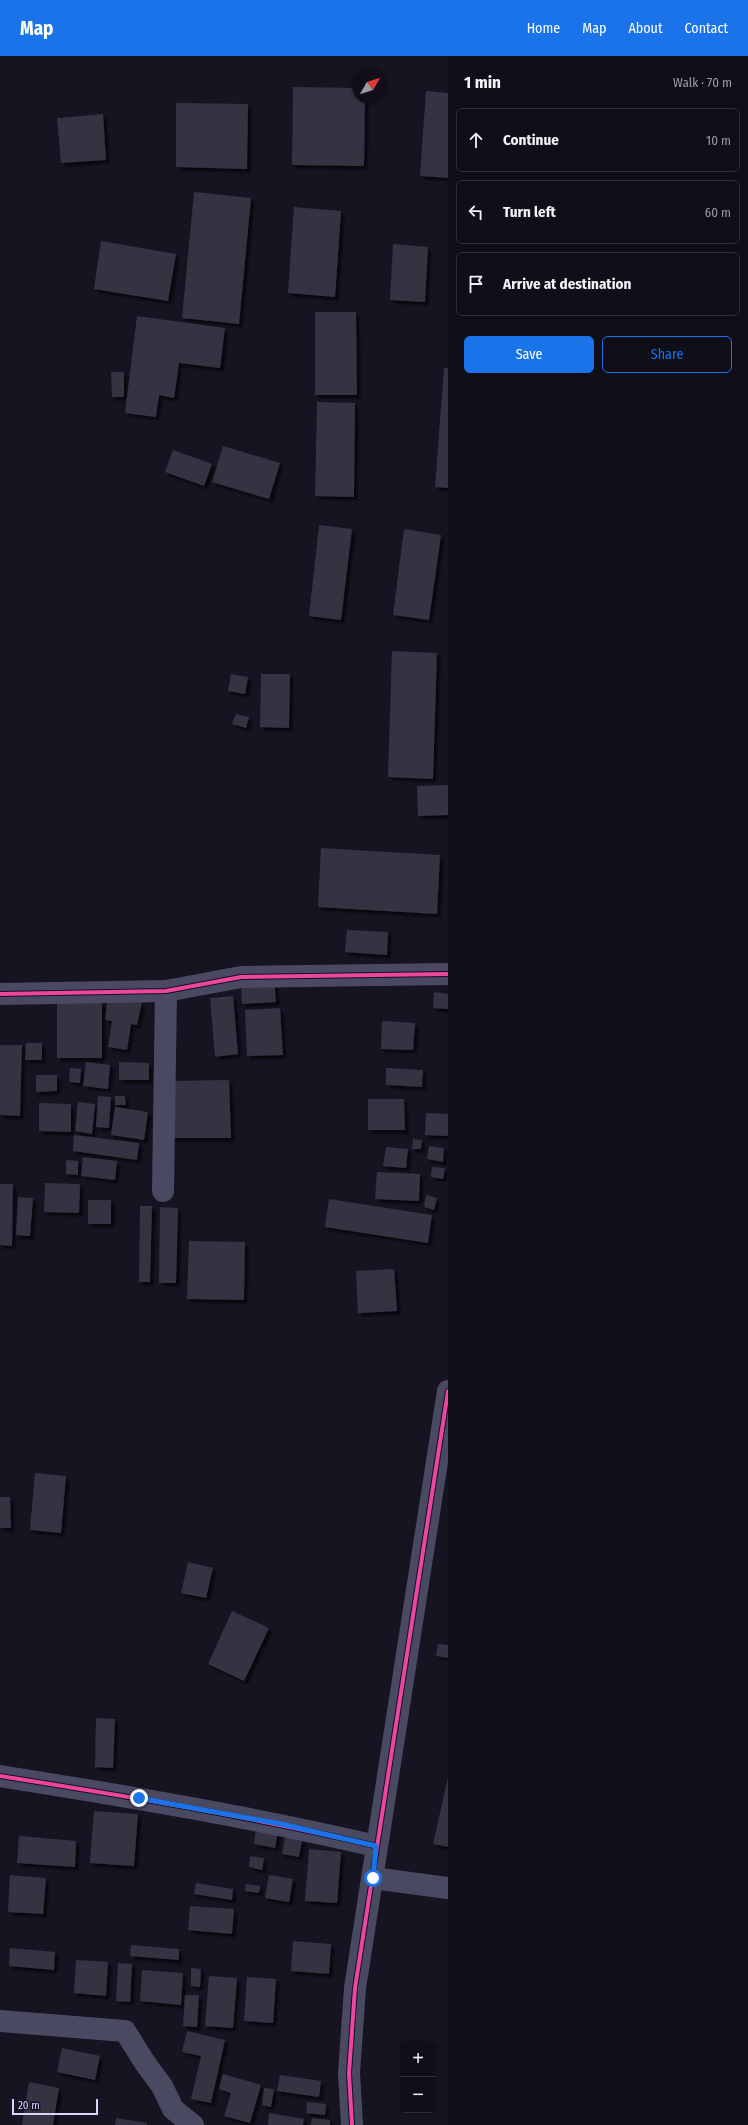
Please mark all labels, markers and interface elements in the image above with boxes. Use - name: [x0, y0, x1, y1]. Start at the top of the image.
- text: Map: [20, 17, 53, 40]
- text: Home: [527, 20, 560, 37]
- text: Map: [582, 20, 606, 37]
- text: About: [628, 20, 663, 37]
- text: Contact: [685, 20, 728, 37]
- north arrow: [352, 68, 388, 104]
- text: 1 min: [464, 72, 501, 93]
- text: Walk · 70 m: [673, 75, 732, 90]
- icon: ahead: [465, 129, 487, 151]
- text: Continue: [503, 131, 559, 149]
- text: 10 m: [706, 133, 731, 148]
- icon: left: [465, 201, 487, 223]
- text: Turn left: [503, 203, 556, 221]
- text: 60 m: [705, 205, 731, 220]
- icon: arrive: [465, 273, 487, 295]
- text: Arrive at destination: [503, 275, 631, 293]
- button: Save: [464, 336, 594, 373]
- button: Share: [602, 336, 732, 373]
- route end: [130, 1789, 148, 1807]
- route start: [364, 1869, 382, 1887]
- map controls: [400, 2041, 436, 2113]
- button: +: [400, 2041, 436, 2077]
- button: −: [400, 2077, 436, 2113]
- scale bar: [12, 2097, 98, 2116]
- text: 20 m: [18, 2099, 40, 2112]

